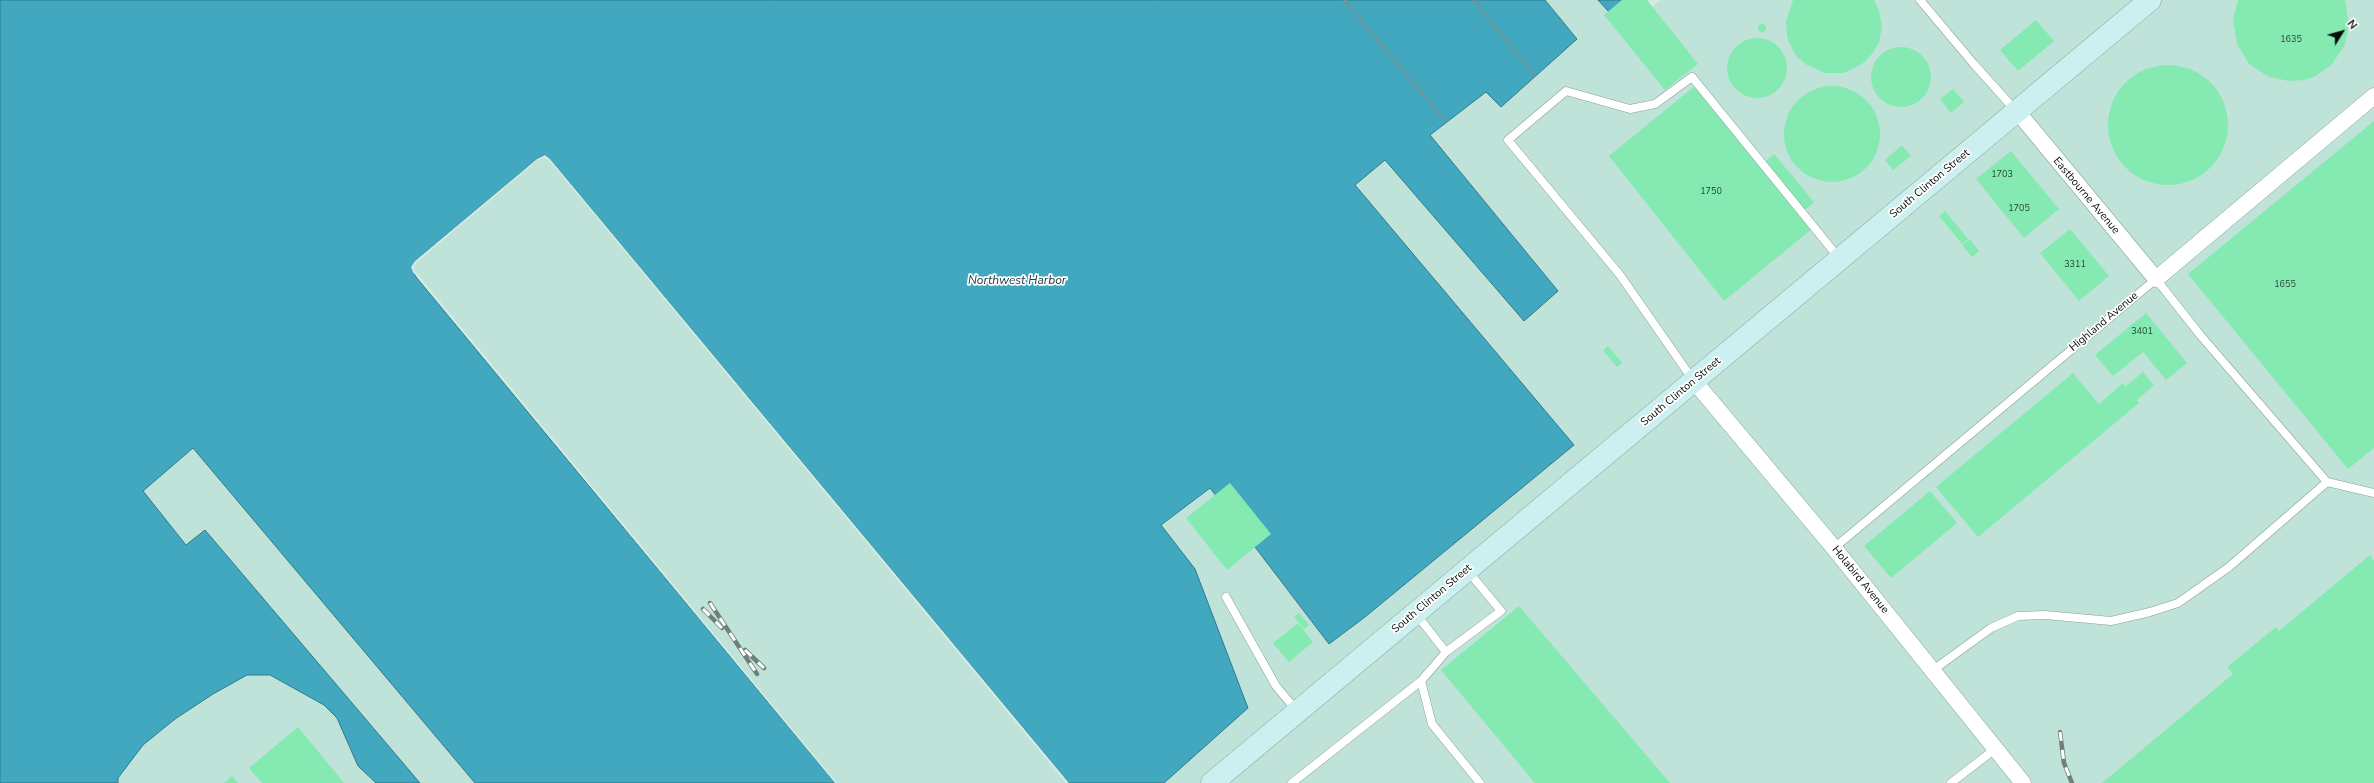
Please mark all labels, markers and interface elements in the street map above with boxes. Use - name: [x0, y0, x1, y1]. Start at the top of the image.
- north arrow: [2322, 12, 2362, 52]
- text: N: [2344, 17, 2360, 32]
- house number: 1635: [2280, 35, 2302, 45]
- street label: South Clinton Street: [1887, 147, 1973, 221]
- street label: Eastbourne Avenue: [2050, 155, 2122, 237]
- house number: 1703: [1991, 170, 2013, 180]
- house number: 1750: [1700, 187, 1722, 197]
- house number: 1705: [2008, 204, 2030, 214]
- house number: 3311: [2064, 260, 2086, 270]
- water label: Northwest Harbor: [968, 274, 1066, 288]
- house number: 1655: [2274, 280, 2296, 290]
- street label: Highland Avenue: [2067, 289, 2141, 355]
- house number: 3401: [2131, 327, 2153, 337]
- street label: South Clinton Street: [1638, 355, 1724, 429]
- street label: Holabird Avenue: [1829, 544, 1891, 616]
- street label: South Clinton Street: [1389, 562, 1475, 636]

